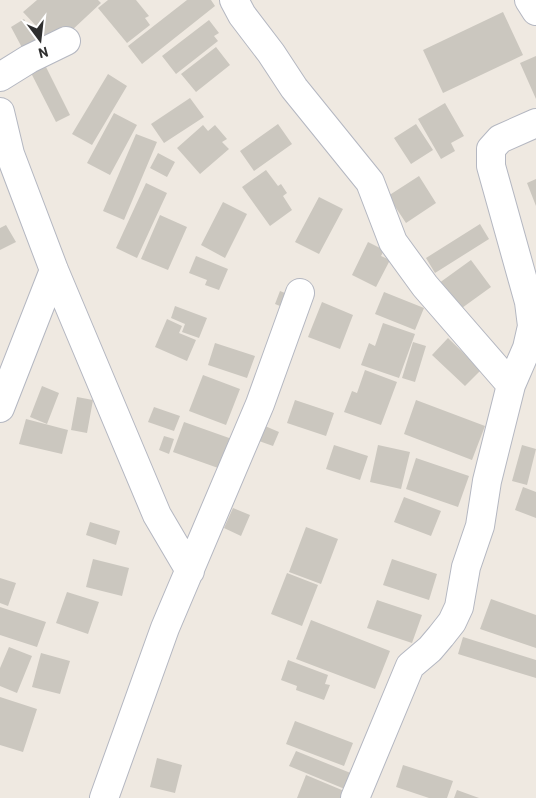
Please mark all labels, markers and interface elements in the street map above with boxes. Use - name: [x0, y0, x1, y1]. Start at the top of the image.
- north arrow: [15, 15, 65, 65]
- text: N: [37, 44, 50, 62]

